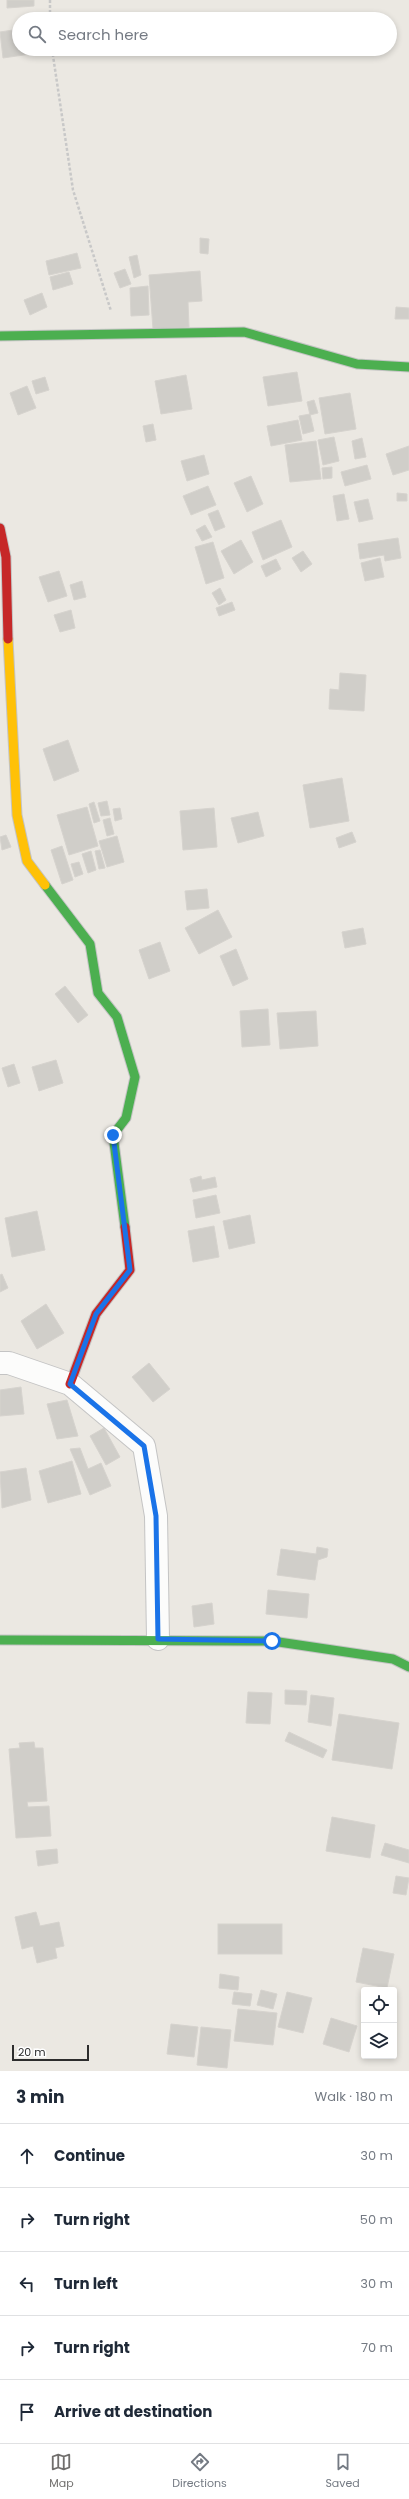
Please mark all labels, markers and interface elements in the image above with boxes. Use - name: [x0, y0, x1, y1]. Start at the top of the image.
- search box: [12, 12, 397, 56]
- icon: search: [26, 23, 48, 45]
- text: Search here: [58, 24, 148, 45]
- route end: [104, 1126, 122, 1144]
- route start: [263, 1632, 281, 1650]
- map controls: [361, 1987, 397, 2059]
- button: locate: [361, 1987, 397, 2023]
- button: layers: [361, 2023, 397, 2059]
- scale bar: [12, 2043, 89, 2062]
- text: 20 m: [18, 2044, 46, 2060]
- text: 3 min: [16, 2085, 64, 2109]
- text: Walk · 180 m: [315, 2087, 393, 2106]
- icon: ahead: [16, 2145, 38, 2167]
- text: Continue: [54, 2145, 125, 2166]
- text: 30 m: [360, 2146, 393, 2165]
- icon: right: [16, 2209, 38, 2231]
- text: Turn right: [54, 2209, 130, 2230]
- text: 50 m: [360, 2210, 393, 2229]
- icon: left: [16, 2273, 38, 2295]
- text: Turn left: [54, 2273, 118, 2294]
- text: 30 m: [360, 2274, 393, 2293]
- icon: right: [16, 2337, 38, 2359]
- text: Turn right: [54, 2337, 130, 2358]
- text: 70 m: [361, 2338, 393, 2357]
- icon: arrive: [16, 2401, 38, 2423]
- text: Arrive at destination: [54, 2401, 212, 2422]
- tab: Map: [49, 2451, 74, 2492]
- tab: Directions: [172, 2451, 227, 2492]
- tab: Saved: [325, 2451, 360, 2492]

